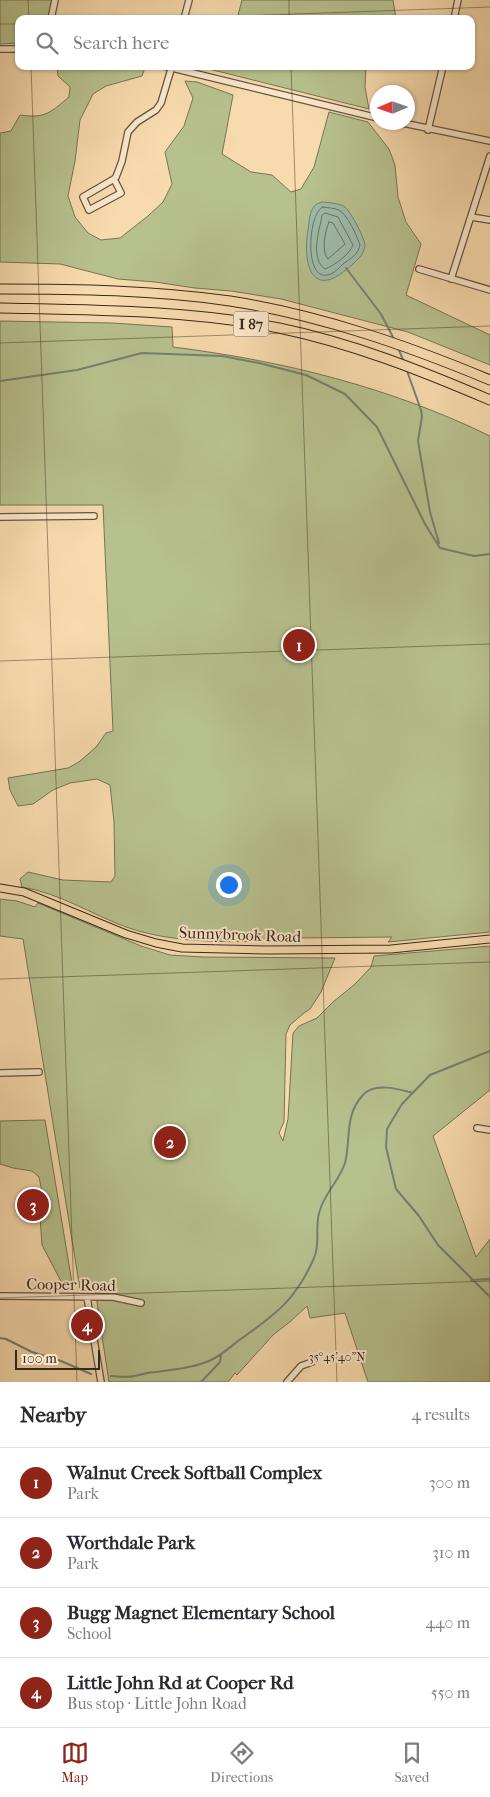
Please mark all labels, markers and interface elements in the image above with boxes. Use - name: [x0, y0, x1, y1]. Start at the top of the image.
- search box: [15, 15, 475, 70]
- icon: search: [33, 29, 61, 57]
- text: Search here: [73, 32, 169, 54]
- north arrow: [370, 85, 415, 130]
- road number: I 87: [234, 312, 268, 336]
- pin: 1: [283, 626, 315, 664]
- your location: [216, 872, 242, 898]
- street label: Sunnybrook Road: [179, 923, 302, 946]
- pin: 2: [154, 1123, 186, 1161]
- pin: 3: [17, 1186, 49, 1224]
- street label: Cooper Road: [26, 1274, 116, 1295]
- pin: 4: [71, 1306, 103, 1344]
- scale bar: [15, 1347, 100, 1370]
- text: 100 m: [22, 1350, 57, 1367]
- text: 35°45'40"N: [309, 1350, 365, 1364]
- text: Nearby: [20, 1403, 86, 1427]
- text: 4 results: [412, 1405, 470, 1424]
- text: Walnut Creek Softball Complex: [67, 1462, 322, 1484]
- text: 1: [33, 1473, 39, 1492]
- text: 300 m: [429, 1473, 470, 1492]
- text: Park: [67, 1484, 99, 1503]
- text: Worthdale Park: [67, 1532, 195, 1554]
- text: 2: [32, 1543, 40, 1562]
- text: 310 m: [432, 1543, 470, 1562]
- text: Park: [67, 1554, 99, 1573]
- text: Bugg Magnet Elementary School: [67, 1602, 335, 1624]
- text: 3: [33, 1613, 39, 1632]
- text: 440 m: [425, 1613, 470, 1632]
- text: School: [67, 1624, 112, 1643]
- text: Little John Rd at Cooper Rd: [67, 1672, 294, 1694]
- text: 4: [31, 1683, 41, 1702]
- text: 550 m: [431, 1683, 470, 1702]
- text: Bus stop · Little John Road: [67, 1694, 247, 1713]
- tab: Map: [61, 1739, 89, 1786]
- tab: Directions: [210, 1739, 273, 1786]
- tab: Saved: [395, 1739, 429, 1786]

